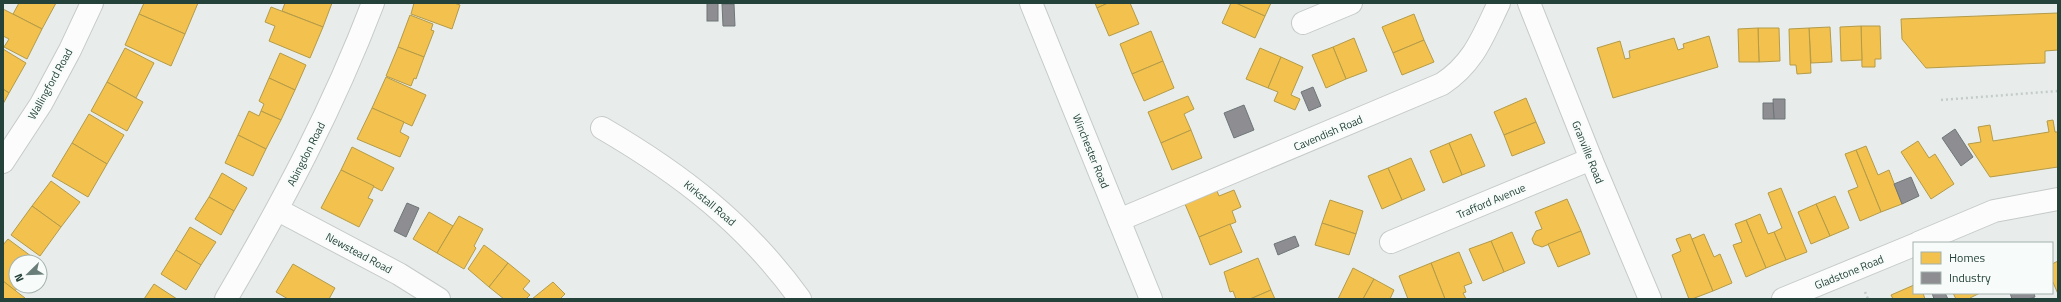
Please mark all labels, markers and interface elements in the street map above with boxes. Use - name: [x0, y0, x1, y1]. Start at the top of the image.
- street label: Wallingford Road: [24, 45, 76, 123]
- street label: Winchester Road: [1069, 111, 1113, 191]
- street label: Cavendish Road: [1291, 111, 1365, 155]
- street label: Granville Road: [1568, 118, 1608, 186]
- street label: Abingdon Road: [283, 119, 329, 189]
- street label: Kirkstall Road: [681, 176, 740, 230]
- street label: Trafford Avenue: [1454, 179, 1528, 223]
- street label: Newstead Road: [323, 229, 395, 277]
- legend: [1913, 242, 2053, 294]
- text: Homes: [1949, 248, 1985, 267]
- street label: Gladstone Road: [1812, 251, 1886, 293]
- north arrow: [8, 254, 48, 294]
- text: Industry: [1949, 268, 1991, 287]
- text: N: [10, 271, 28, 285]

